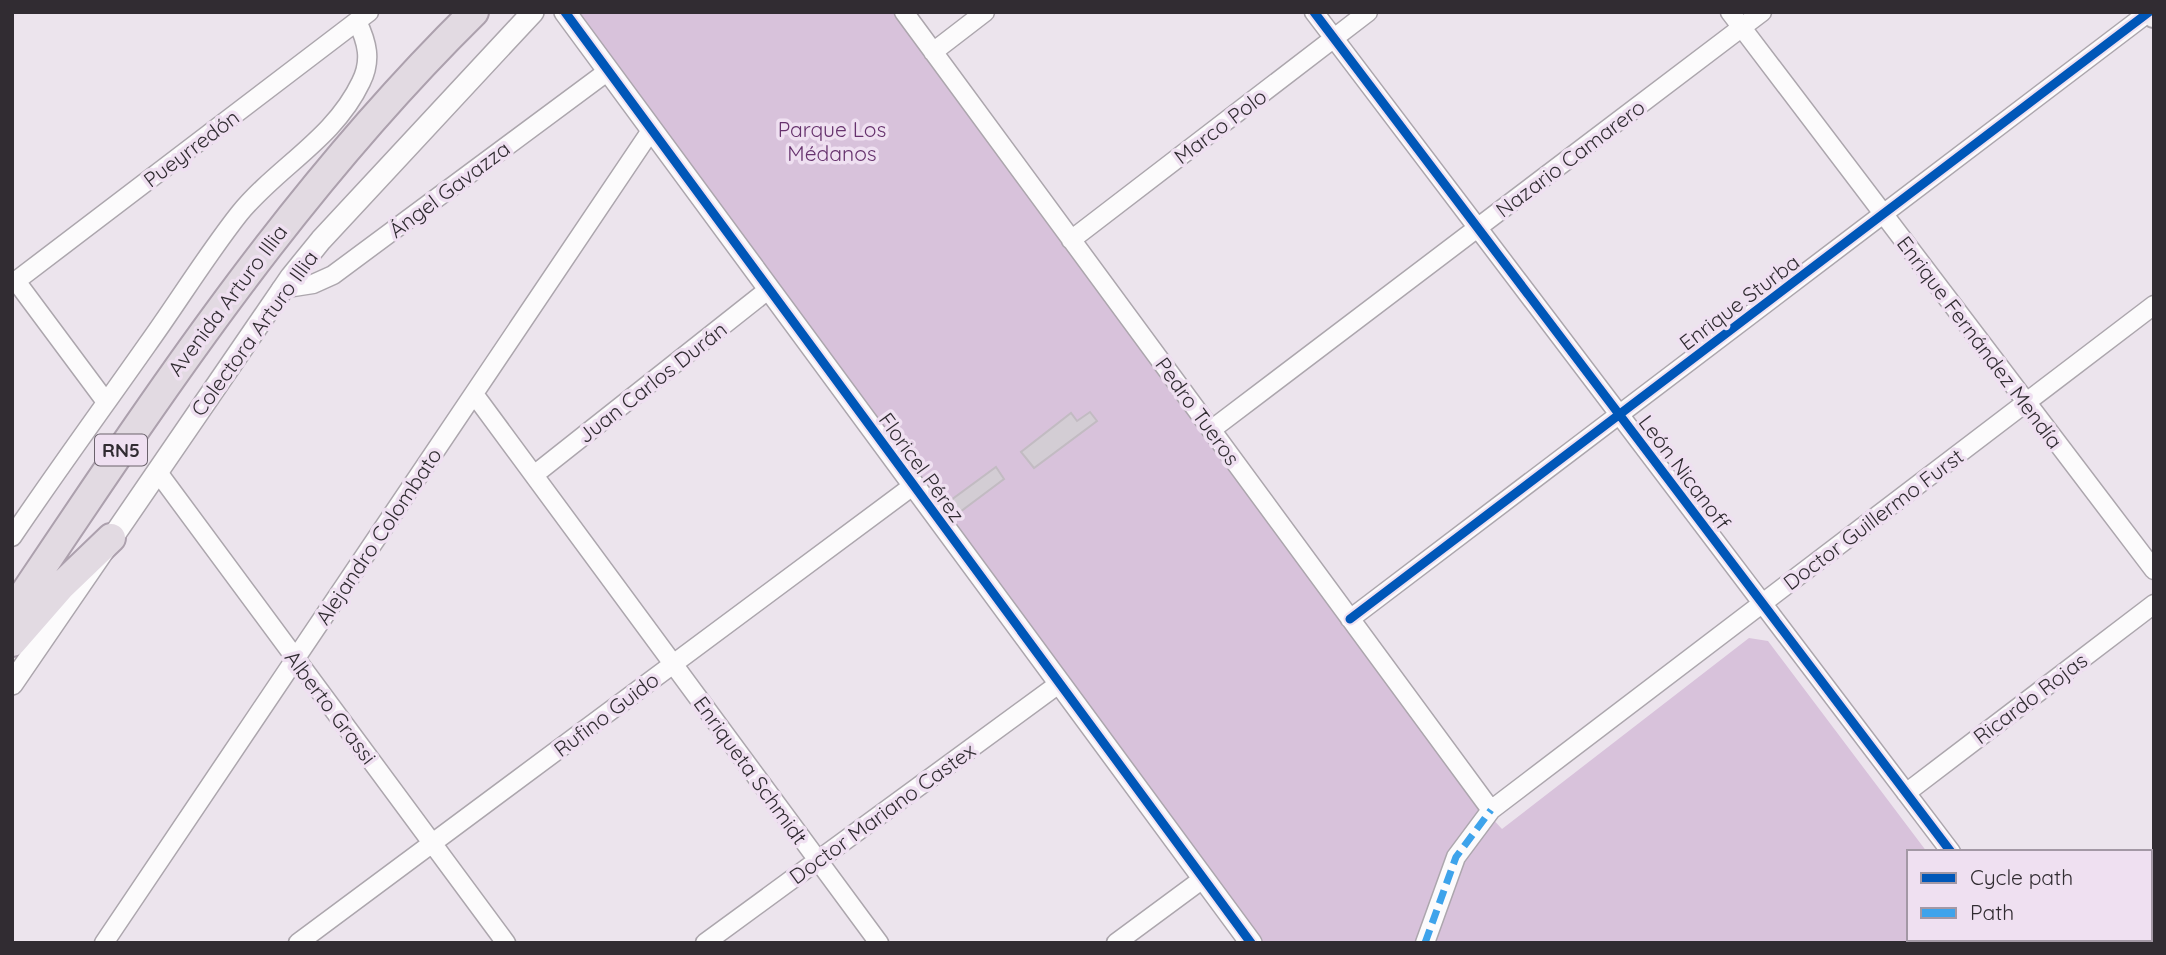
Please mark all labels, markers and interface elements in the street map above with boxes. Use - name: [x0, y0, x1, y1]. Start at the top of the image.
- street label: Marco Polo: [1169, 83, 1271, 169]
- street label: Nazario Camarero: [1490, 93, 1650, 223]
- street label: Pueyrredón: [138, 104, 244, 192]
- park label: Parque Los Médanos: [778, 116, 886, 166]
- street label: Ángel Gavazza: [383, 135, 515, 243]
- street label: Avenida Arturo Illia: [162, 219, 292, 381]
- street label: Enrique Fernández Mendía: [1892, 231, 2068, 453]
- street label: Colectora Arturo Illia: [185, 245, 323, 421]
- street label: Enrique Sturba: [1674, 248, 1804, 356]
- street label: Juan Carlos Durán: [572, 316, 732, 448]
- street label: Pedro Tueros: [1150, 352, 1246, 470]
- street label: Floricel Pérez: [874, 407, 970, 527]
- street label: León Nicanoff: [1633, 410, 1737, 534]
- road number: RN5: [95, 435, 147, 466]
- street label: Alejandro Colombato: [309, 443, 447, 629]
- street label: Doctor Guillermo Furst: [1778, 443, 1968, 595]
- street label: Alberto Grassi: [280, 645, 382, 769]
- street label: Ricardo Rojas: [1968, 647, 2092, 749]
- street label: Rufino Guido: [548, 666, 664, 762]
- street label: Enriqueta Schmidt: [689, 691, 813, 849]
- street label: Doctor Mariano Castex: [784, 737, 980, 889]
- legend: [1907, 850, 2152, 941]
- text: Cycle path: [1970, 864, 2073, 890]
- text: Path: [1970, 899, 2014, 925]

